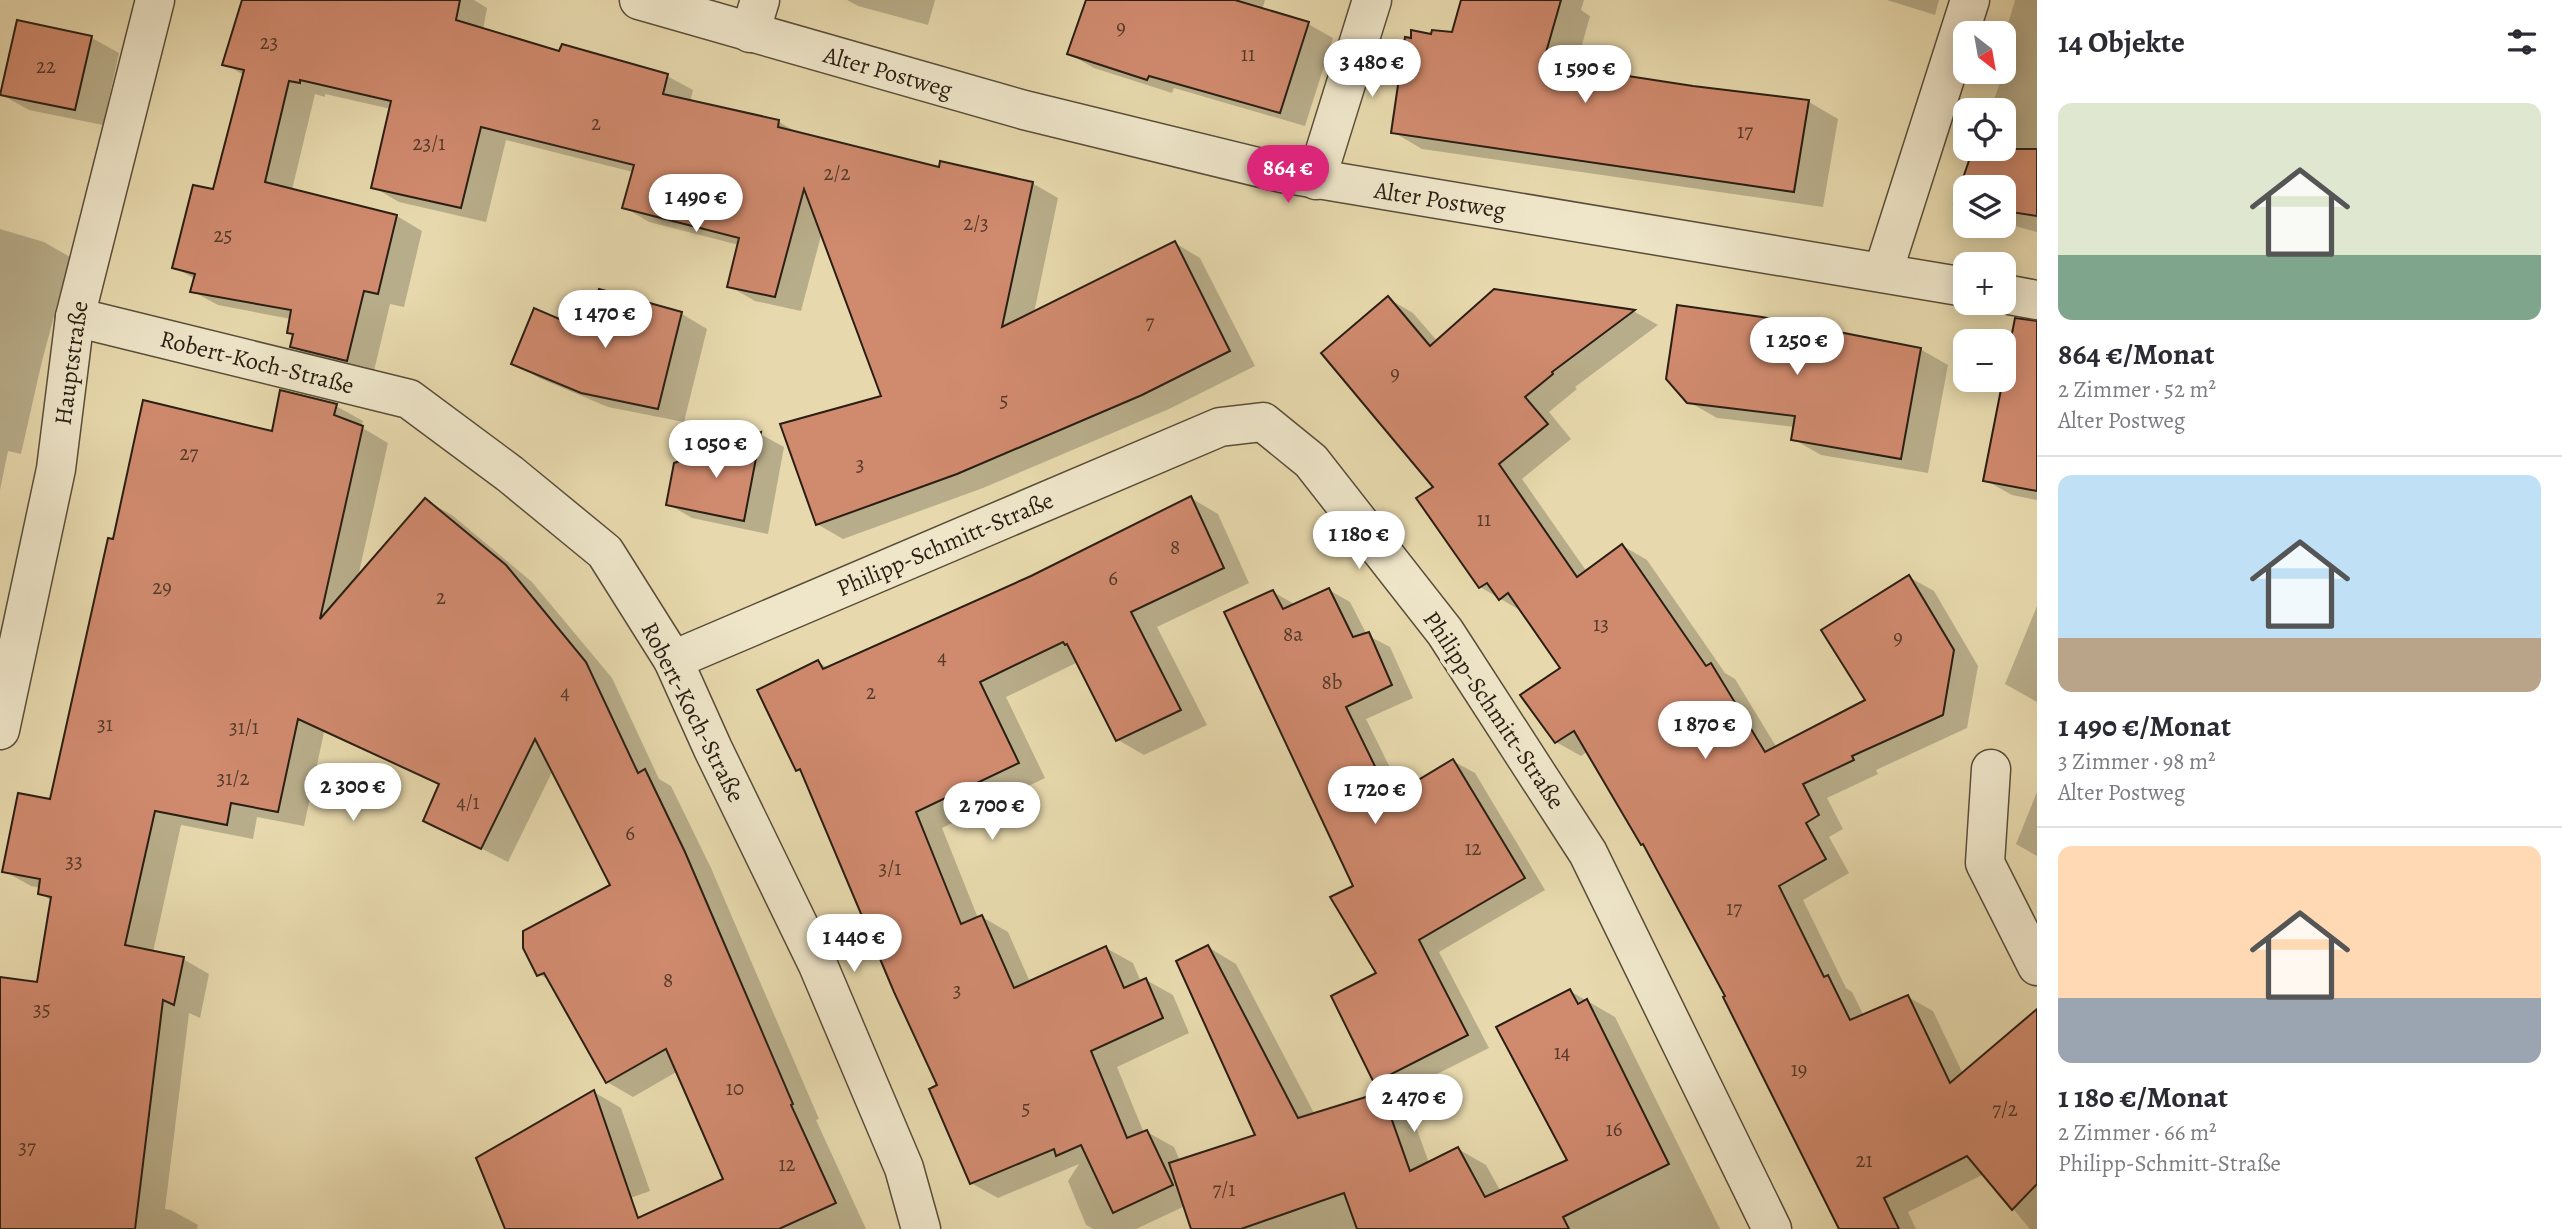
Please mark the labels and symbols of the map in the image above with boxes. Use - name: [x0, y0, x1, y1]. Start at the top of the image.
- house number: 9: [1116, 13, 1126, 41]
- north arrow: [1953, 21, 2016, 84]
- house number: 23: [260, 28, 278, 56]
- street label: Alter Postweg: [819, 38, 956, 106]
- house number: 11: [1241, 40, 1255, 68]
- pin: 3 480 €: [1307, 40, 1437, 99]
- pin: 1 590 €: [1520, 46, 1650, 105]
- house number: 22: [36, 52, 56, 80]
- house number: 2: [591, 109, 601, 137]
- house number: 17: [1737, 117, 1753, 145]
- house number: 23/1: [413, 129, 445, 157]
- pin: 864 €: [1239, 146, 1337, 205]
- house number: 2/2: [824, 159, 850, 187]
- pin: 1 490 €: [631, 174, 761, 234]
- street label: Alter Postweg: [1371, 174, 1508, 226]
- house number: 2/3: [963, 209, 989, 237]
- house number: 25: [213, 221, 233, 249]
- pin: 1 470 €: [540, 290, 670, 350]
- street label: Hauptstraße: [46, 299, 96, 427]
- house number: 7: [1146, 308, 1155, 336]
- pin: 1 250 €: [1732, 318, 1862, 377]
- street label: Robert-Koch-Straße: [157, 322, 357, 402]
- house number: 9: [1390, 359, 1400, 387]
- house number: 5: [999, 386, 1009, 414]
- pin: 1 050 €: [651, 420, 781, 480]
- house number: 27: [180, 439, 199, 467]
- house number: 3: [856, 450, 864, 478]
- street label: Philipp-Schmitt-Straße: [832, 484, 1058, 604]
- house number: 11: [1477, 505, 1491, 533]
- pin: 1 180 €: [1294, 512, 1424, 571]
- house number: 8: [1170, 533, 1180, 561]
- house number: 6: [1108, 564, 1118, 592]
- house number: 29: [152, 573, 172, 601]
- house number: 2: [436, 583, 446, 611]
- street label: Philipp-Schmitt-Straße: [1416, 605, 1572, 815]
- house number: 13: [1593, 610, 1609, 638]
- street label: Robert-Koch-Straße: [634, 616, 752, 808]
- house number: 8a: [1283, 620, 1303, 648]
- house number: 9: [1893, 623, 1903, 651]
- house number: 4: [937, 643, 947, 671]
- house number: 8b: [1322, 668, 1342, 696]
- house number: 4: [560, 678, 570, 706]
- house number: 2: [866, 678, 876, 706]
- pin: 1 870 €: [1640, 702, 1770, 761]
- house number: 31: [97, 710, 113, 738]
- house number: 31/1: [229, 713, 259, 741]
- house number: 31/2: [217, 764, 249, 792]
- pin: 2 300 €: [288, 764, 418, 823]
- pin: 1 720 €: [1310, 766, 1440, 826]
- pin: 2 700 €: [927, 782, 1057, 842]
- house number: 4/1: [456, 788, 480, 816]
- house number: 6: [625, 819, 635, 847]
- house number: 12: [1464, 834, 1482, 862]
- house number: 33: [65, 847, 83, 875]
- house number: 3/1: [879, 854, 901, 882]
- house number: 17: [1726, 894, 1742, 922]
- pin: 1 440 €: [789, 914, 919, 974]
- house number: 8: [663, 966, 673, 994]
- house number: 3: [953, 976, 961, 1004]
- house number: 35: [33, 995, 51, 1023]
- house number: 14: [1554, 1038, 1570, 1066]
- house number: 19: [1791, 1055, 1807, 1083]
- house number: 10: [726, 1074, 744, 1102]
- pin: 2 470 €: [1349, 1074, 1479, 1134]
- house number: 5: [1021, 1094, 1031, 1122]
- house number: 7/2: [1992, 1095, 2018, 1123]
- house number: 16: [1606, 1115, 1623, 1143]
- house number: 37: [18, 1133, 36, 1161]
- house number: 21: [1855, 1146, 1873, 1174]
- house number: 12: [778, 1150, 796, 1178]
- house number: 7/1: [1213, 1175, 1235, 1203]

